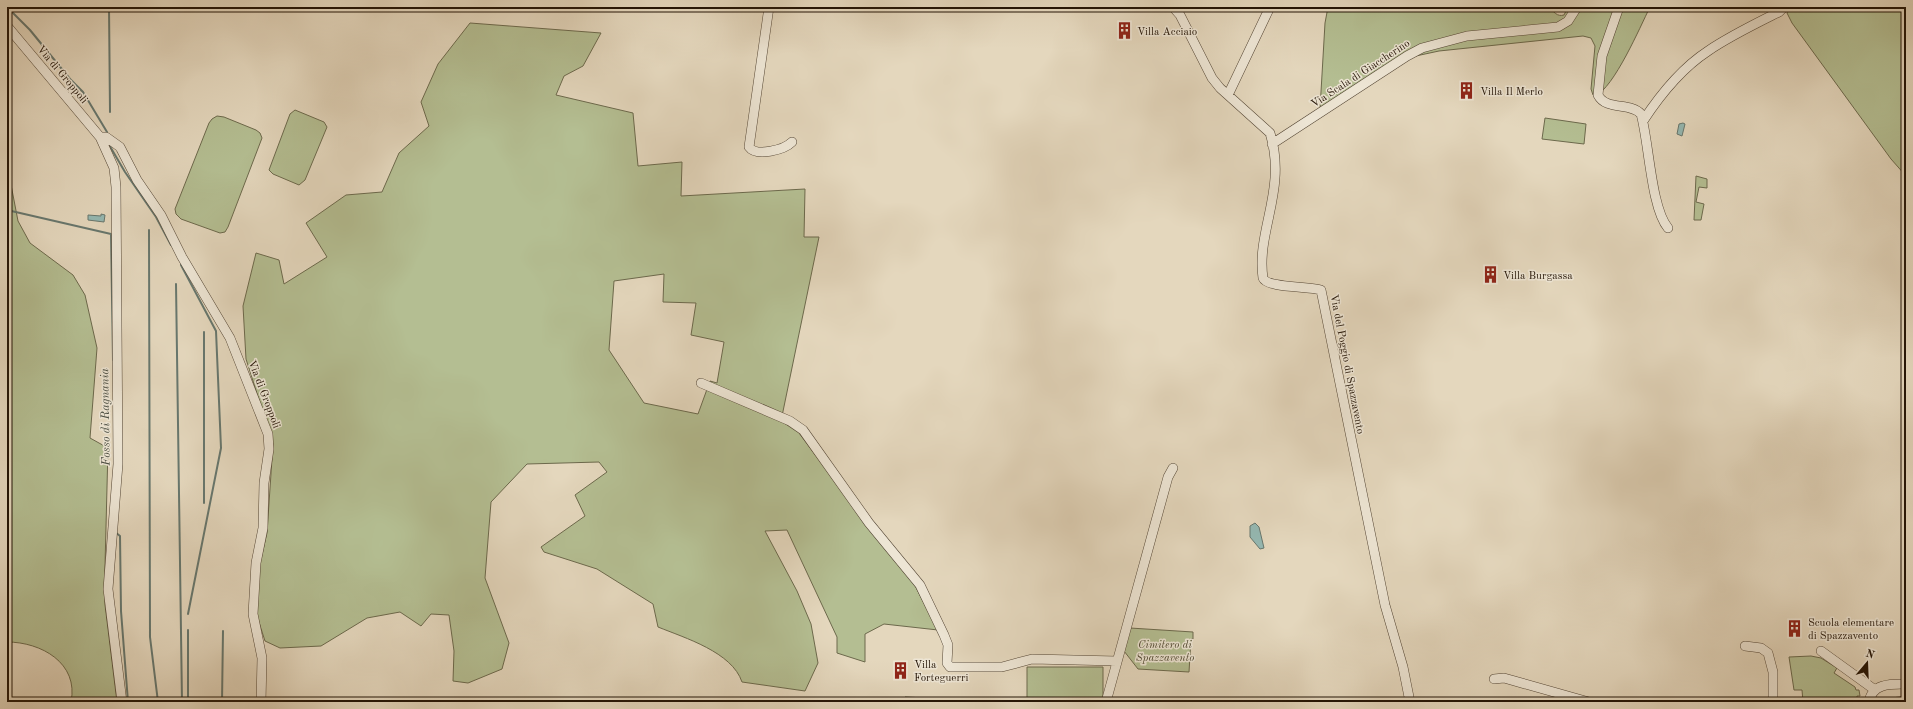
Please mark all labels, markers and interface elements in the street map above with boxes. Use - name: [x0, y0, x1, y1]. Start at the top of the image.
- building icon: Villa Acciaio: [1114, 21, 1134, 41]
- place label: Villa Acciaio: [1137, 27, 1197, 38]
- street label: Via Scala di Giaccherino: [1309, 38, 1412, 110]
- street label: Via di Groppoli: [35, 44, 89, 106]
- building icon: Villa Il Merlo: [1457, 81, 1477, 101]
- place label: Villa Il Merlo: [1480, 87, 1543, 98]
- building icon: Villa Burgassa: [1480, 265, 1500, 285]
- place label: Villa Burgassa: [1503, 271, 1573, 282]
- street label: Via del Poggio di Spazzavento: [1328, 293, 1365, 435]
- street label: Via di Groppoli: [246, 359, 282, 430]
- water label: Fosso di Ragnania: [99, 367, 113, 467]
- building icon: Scuola elementare di Spazzavento: [1785, 618, 1805, 638]
- place label: Scuola elementare di Spazzavento: [1808, 618, 1894, 642]
- park label: Cimitero di Spazzavento: [1136, 640, 1194, 664]
- north arrow: [1847, 643, 1887, 683]
- text: N: [1864, 648, 1876, 662]
- building icon: Villa Forteguerri: [891, 660, 911, 680]
- place label: Villa Forteguerri: [914, 660, 968, 684]

